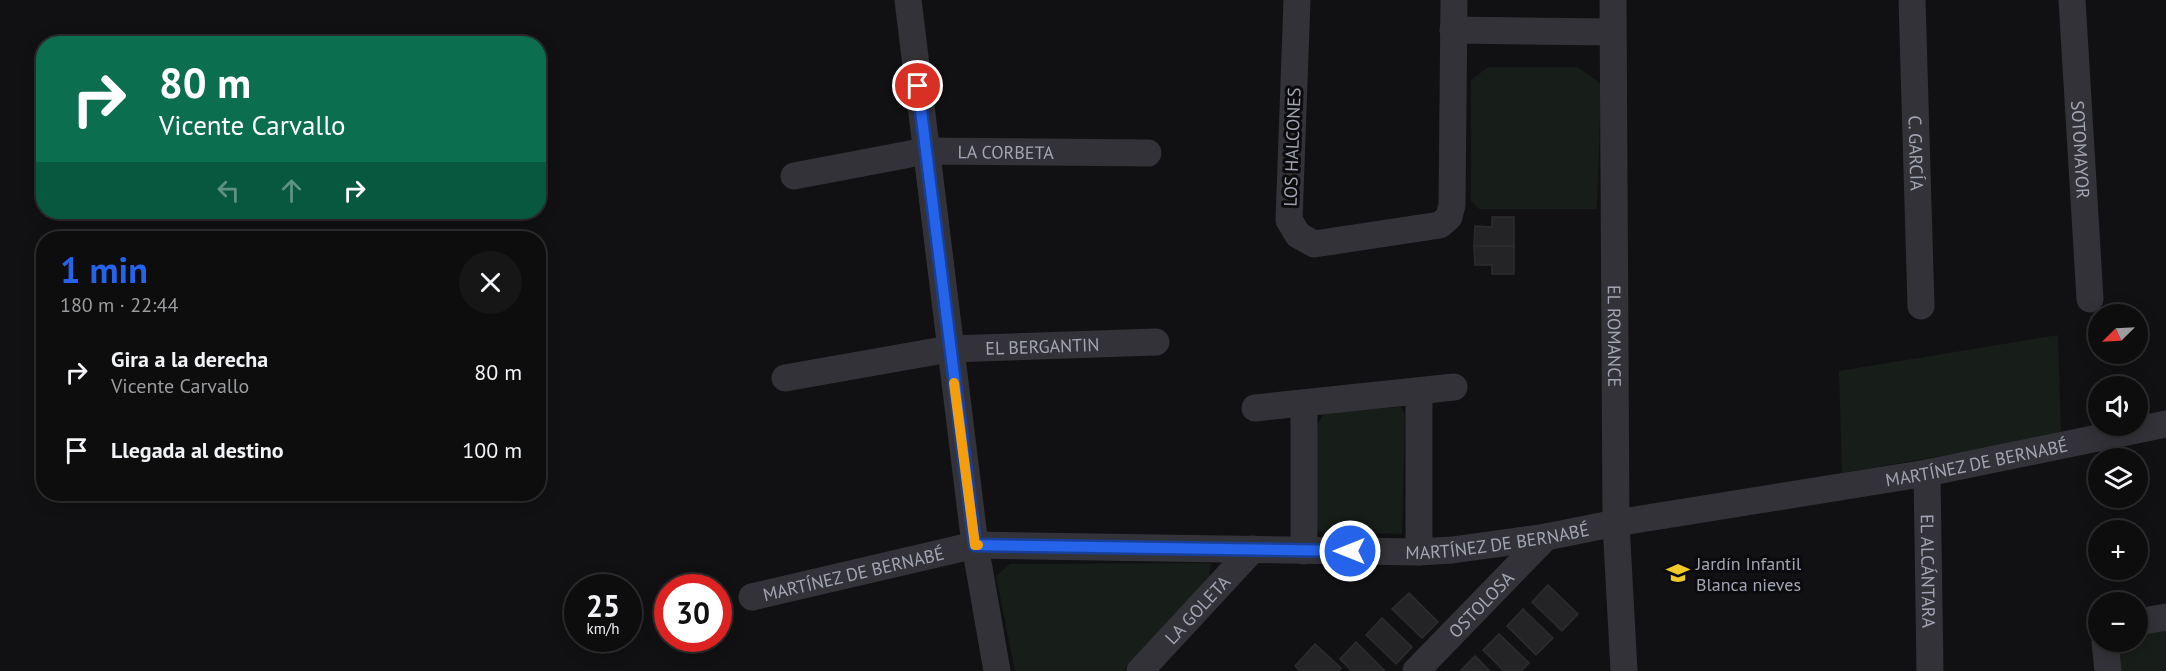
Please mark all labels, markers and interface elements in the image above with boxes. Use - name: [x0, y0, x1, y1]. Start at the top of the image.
- text: 80 m: [159, 55, 251, 110]
- icon: right: [60, 60, 138, 138]
- pin: [892, 60, 943, 111]
- icon: arrive: [901, 69, 934, 102]
- street label: LOS HALCONES: [1278, 87, 1306, 207]
- street label: SOTOMAYOR: [2067, 100, 2095, 200]
- text: Vicente Carvallo: [159, 108, 346, 142]
- street label: C. GARCÍA: [1904, 115, 1929, 191]
- street label: LA CORBETA: [957, 140, 1054, 164]
- icon: left: [212, 174, 245, 207]
- icon: ahead: [275, 174, 308, 207]
- icon: right: [338, 174, 371, 207]
- text: 1 min: [60, 246, 148, 293]
- button: close: [459, 251, 522, 314]
- street label: EL ROMANCE: [1603, 285, 1627, 387]
- text: 180 m · 22:44: [60, 292, 178, 318]
- north arrow: [2088, 304, 2148, 364]
- map controls: [2088, 304, 2148, 652]
- street label: EL BERGANTIN: [985, 332, 1100, 359]
- text: Gira a la derecha: [111, 345, 268, 373]
- icon: right: [60, 356, 93, 389]
- text: 80 m: [474, 358, 522, 386]
- text: Vicente Carvallo: [111, 373, 249, 399]
- button: sound: [2088, 376, 2148, 436]
- street label: MARTÍNEZ DE BERNABÉ: [1884, 433, 2070, 491]
- icon: arrive: [60, 434, 93, 467]
- text: Llegada al destino: [111, 436, 284, 464]
- text: 100 m: [462, 436, 522, 464]
- button: layers: [2088, 448, 2148, 508]
- street label: EL ALCÁNTARA: [1916, 514, 1941, 628]
- street label: MARTÍNEZ DE BERNABÉ: [1405, 517, 1591, 564]
- position arrow: [1318, 519, 1382, 583]
- button: +: [2088, 520, 2148, 580]
- street label: MARTÍNEZ DE BERNABÉ: [760, 541, 946, 606]
- place label: Jardín Infantil Blanca nieves: [1695, 552, 1802, 596]
- school or university icon: Jardín Infantil Blanca nieves: [1665, 560, 1691, 586]
- street label: OSTOLOSA: [1443, 566, 1519, 642]
- street label: LA GOLETA: [1160, 570, 1235, 649]
- speed limit sign: 30: [654, 574, 732, 652]
- text: 25: [586, 586, 620, 625]
- button: −: [2088, 592, 2148, 652]
- text: km/h: [587, 619, 619, 638]

